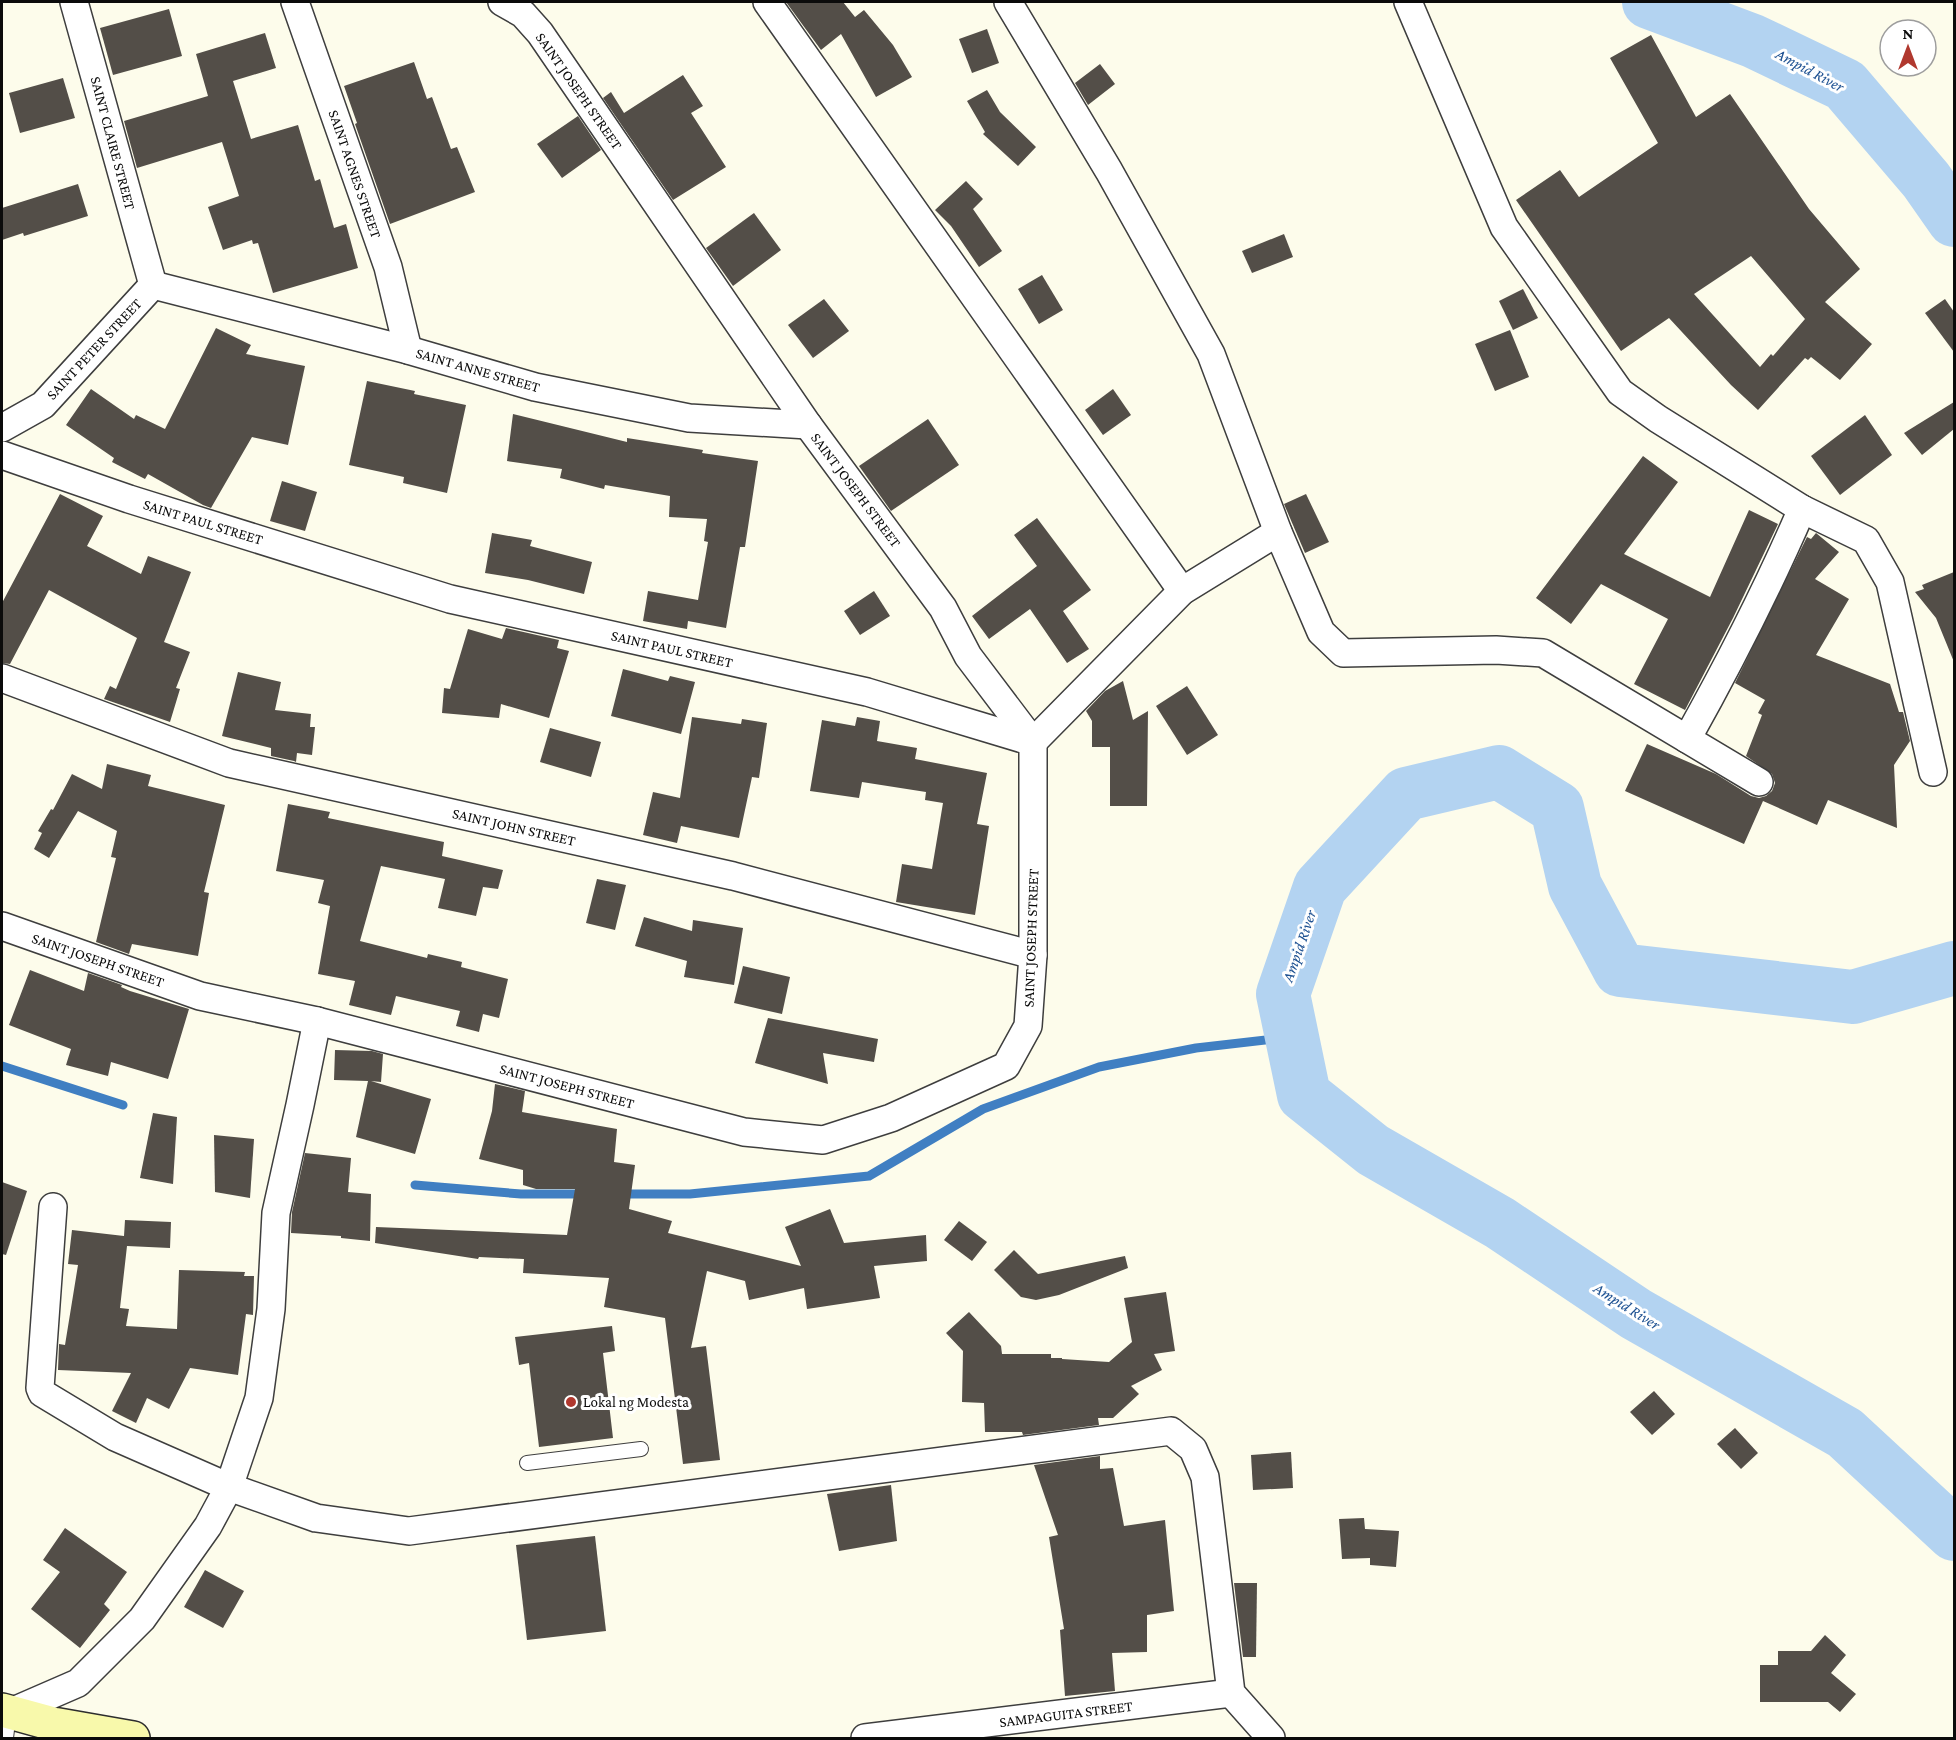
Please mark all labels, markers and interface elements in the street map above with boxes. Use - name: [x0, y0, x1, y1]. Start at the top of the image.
- north arrow: [1878, 18, 1938, 78]
- text: N: [1903, 25, 1914, 42]
- street label: SAINT JOSEPH STREET: [532, 30, 625, 153]
- water label: Ampid River: [1772, 45, 1847, 96]
- street label: SAINT CLAIRE STREET: [87, 75, 139, 211]
- street label: SAINT AGNES STREET: [326, 108, 384, 240]
- street label: SAINT PETER STREET: [43, 295, 145, 403]
- street label: SAINT ANNE STREET: [414, 345, 542, 395]
- street label: SAINT JOSEPH STREET: [807, 430, 904, 551]
- street label: SAINT PAUL STREET: [141, 496, 265, 548]
- street label: SAINT PAUL STREET: [610, 627, 734, 671]
- street label: SAINT JOHN STREET: [451, 805, 577, 850]
- street label: SAINT JOSEPH STREET: [1021, 868, 1042, 1008]
- water label: Ampid River: [1279, 908, 1320, 985]
- street label: SAINT JOSEPH STREET: [29, 930, 166, 991]
- street label: SAINT JOSEPH STREET: [498, 1060, 636, 1113]
- water label: Ampid River: [1590, 1279, 1663, 1334]
- place label: Lokal ng Modesta: [583, 1394, 689, 1411]
- marker: Lokal ng Modesta: [564, 1395, 578, 1409]
- street label: SAMPAGUITA STREET: [998, 1698, 1134, 1730]

